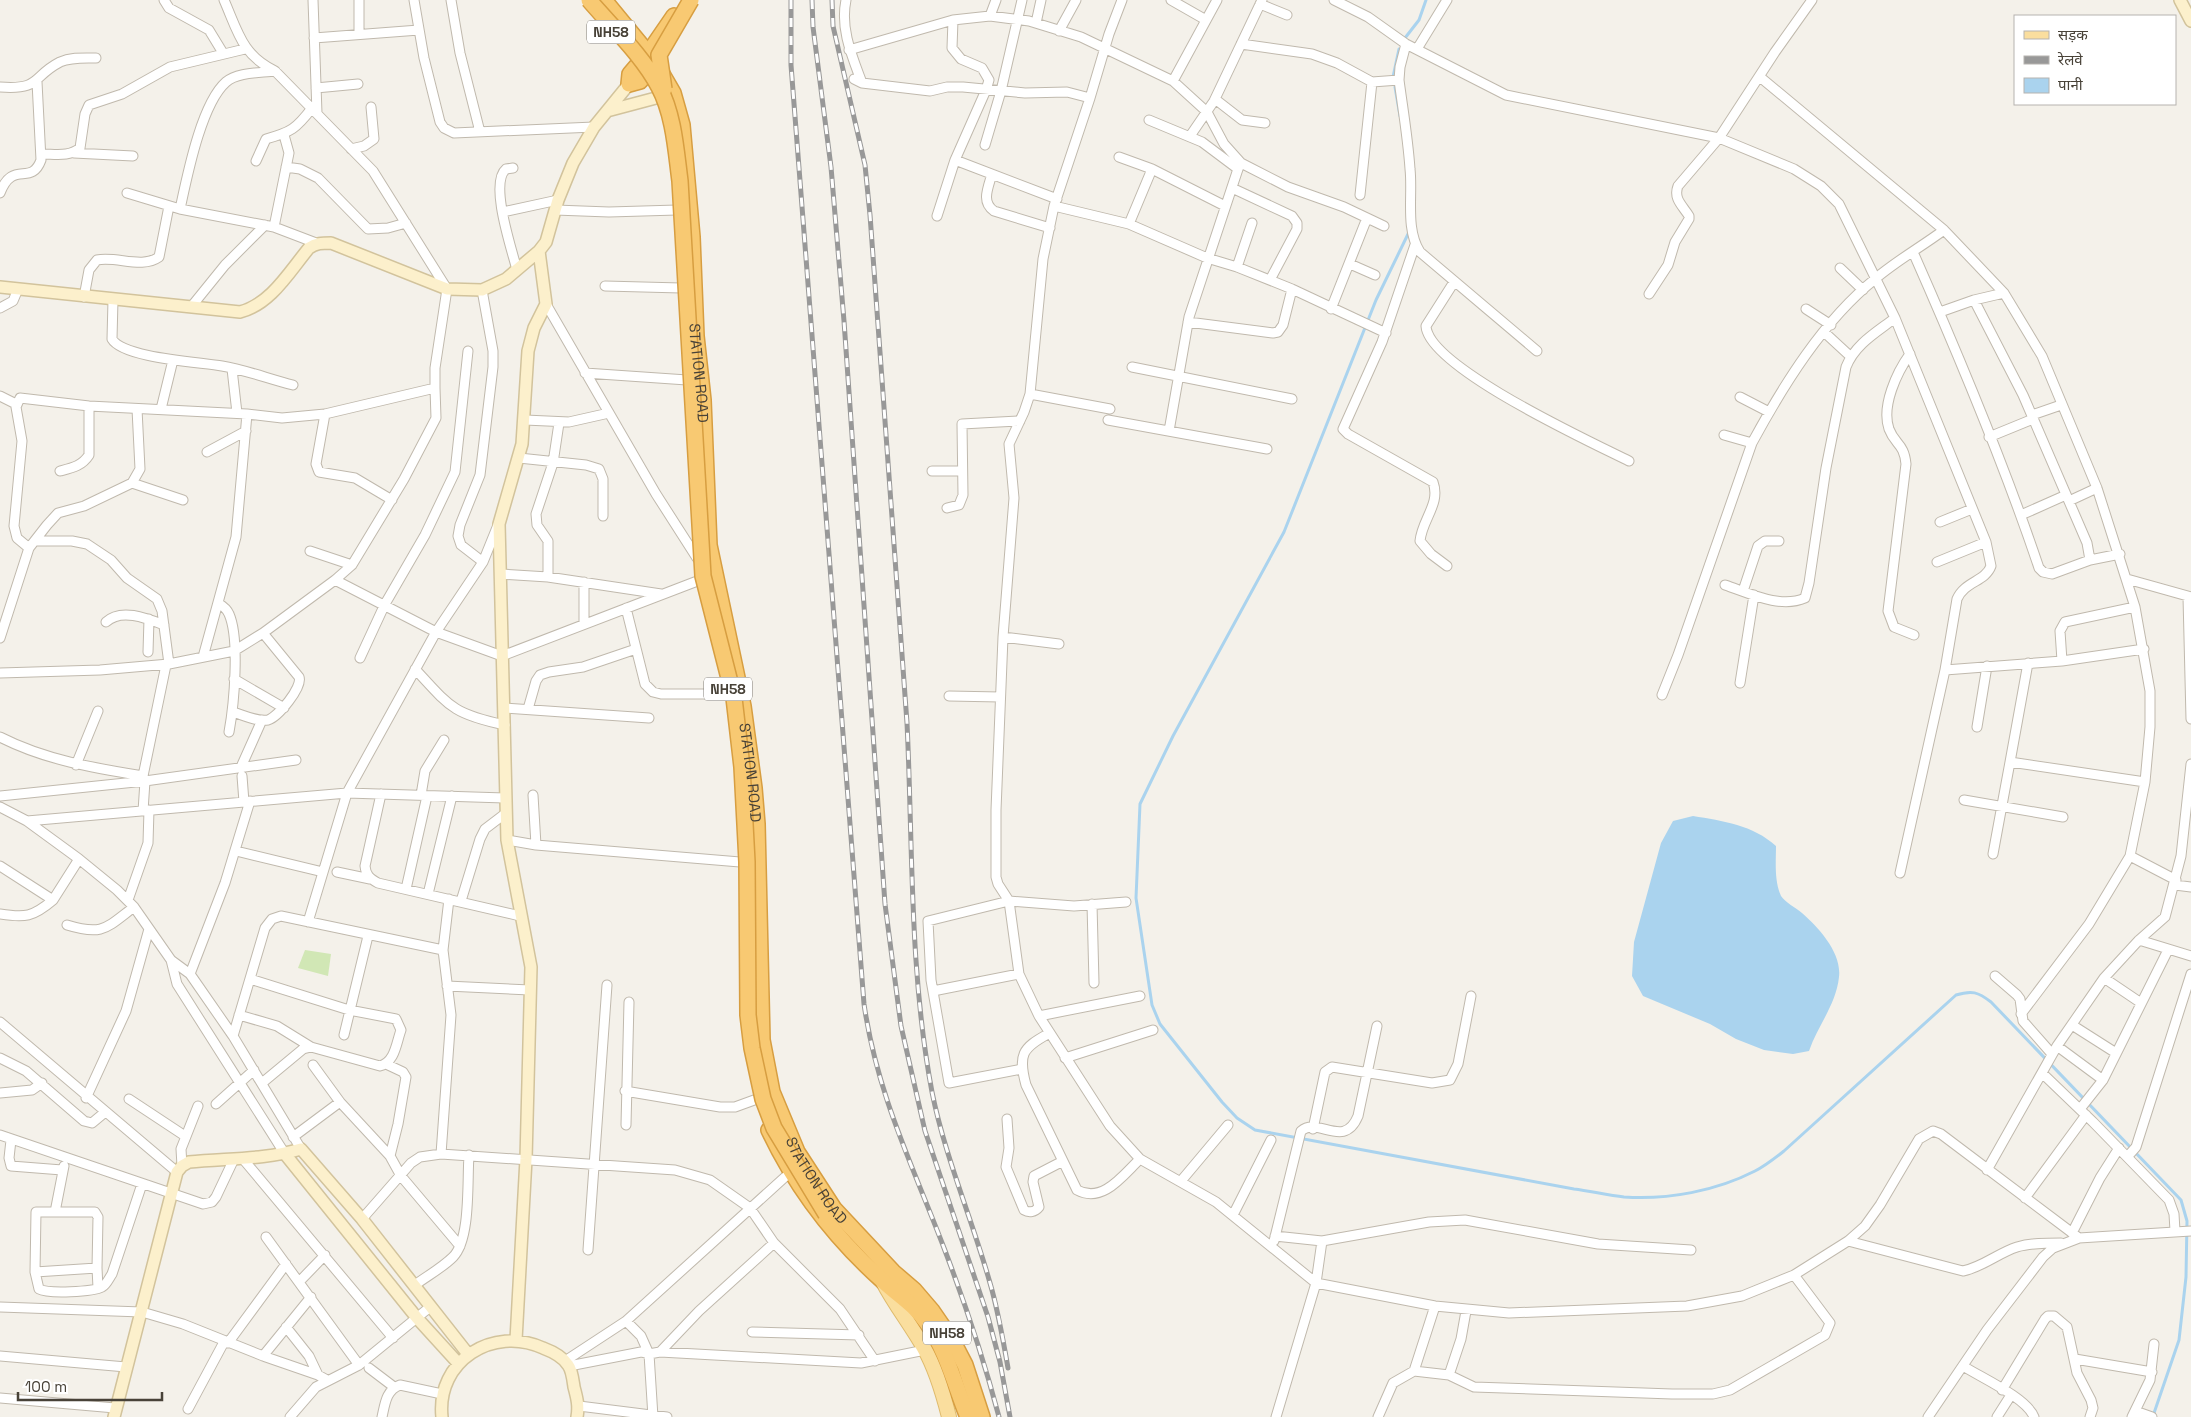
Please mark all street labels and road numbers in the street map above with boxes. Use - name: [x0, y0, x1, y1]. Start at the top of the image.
- road number: NH58: [587, 21, 635, 44]
- street label: STATION ROAD: [686, 323, 713, 423]
- road number: NH58: [704, 678, 752, 701]
- street label: STATION ROAD: [736, 722, 766, 823]
- street label: STATION ROAD: [782, 1134, 852, 1227]
- road number: NH58: [923, 1322, 971, 1345]

